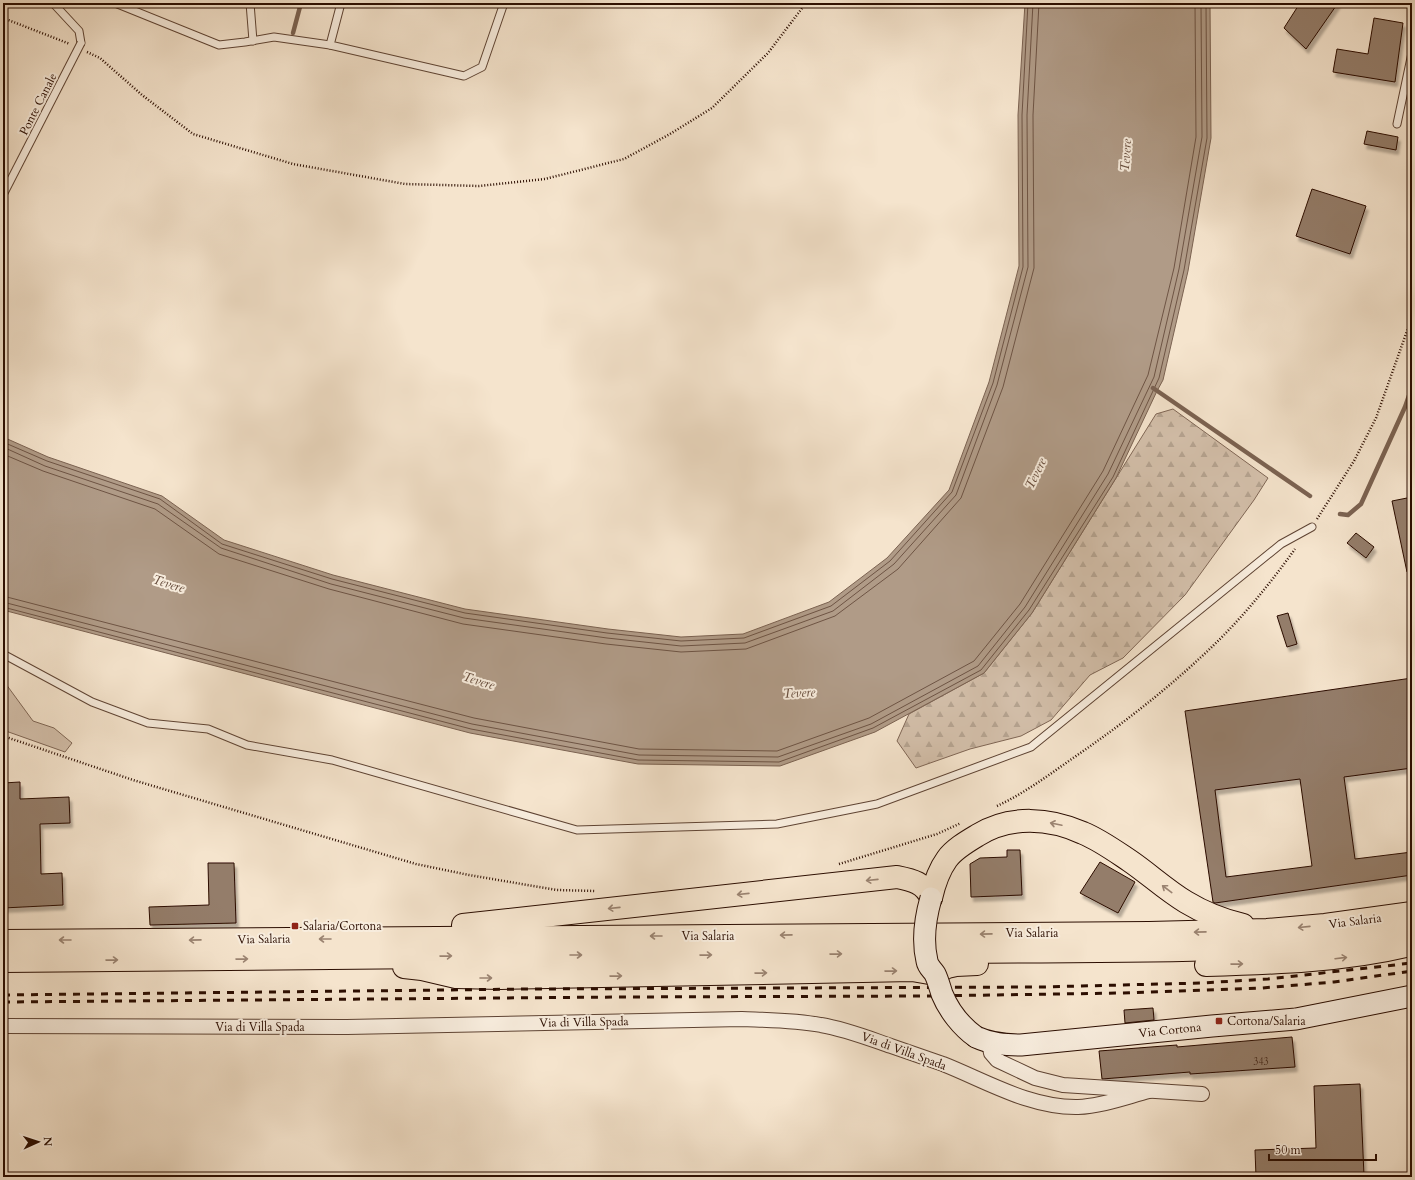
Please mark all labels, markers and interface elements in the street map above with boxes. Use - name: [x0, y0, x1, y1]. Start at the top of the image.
- street label: Ponte Canale: [15, 70, 61, 138]
- water label: Tevere: [1116, 137, 1136, 172]
- water label: Tevere: [1021, 454, 1051, 492]
- water label: Tevere: [151, 571, 188, 598]
- water label: Tevere: [461, 668, 498, 695]
- water label: Tevere: [782, 683, 817, 703]
- one-way arrow: [1050, 820, 1063, 828]
- one-way arrow: [866, 876, 879, 884]
- one-way arrow: [1162, 885, 1173, 894]
- one-way arrow: [737, 890, 750, 898]
- one-way arrow: [608, 904, 621, 912]
- street label: Via Salaria: [1328, 910, 1383, 932]
- place label: Salaria/Cortona: [303, 918, 382, 934]
- marker: Salaria/Cortona: [290, 921, 300, 931]
- one-way arrow: [1298, 923, 1311, 930]
- street label: Via Salaria: [1006, 925, 1059, 941]
- street label: Via Salaria: [682, 928, 735, 944]
- one-way arrow: [1194, 928, 1207, 936]
- one-way arrow: [980, 930, 993, 938]
- street label: Via Salaria: [237, 931, 291, 947]
- one-way arrow: [780, 931, 793, 939]
- one-way arrow: [650, 932, 663, 940]
- one-way arrow: [319, 935, 332, 943]
- one-way arrow: [59, 936, 72, 944]
- one-way arrow: [189, 936, 202, 944]
- one-way arrow: [829, 950, 842, 958]
- one-way arrow: [569, 951, 582, 959]
- one-way arrow: [699, 951, 712, 959]
- one-way arrow: [439, 952, 452, 960]
- one-way arrow: [1334, 954, 1347, 962]
- one-way arrow: [235, 955, 248, 962]
- one-way arrow: [105, 956, 118, 964]
- one-way arrow: [1230, 960, 1243, 968]
- one-way arrow: [884, 967, 897, 975]
- one-way arrow: [754, 969, 767, 977]
- one-way arrow: [609, 972, 622, 980]
- one-way arrow: [479, 974, 492, 982]
- street label: Via di Villa Spada: [539, 1013, 630, 1031]
- place label: Cortona/Salaria: [1227, 1013, 1306, 1029]
- marker: Cortona/Salaria: [1214, 1016, 1224, 1026]
- street label: Via di Villa Spada: [215, 1019, 306, 1035]
- street label: Via Cortona: [1138, 1019, 1203, 1041]
- street label: Via di Villa Spada: [859, 1028, 950, 1074]
- house number: 343: [1253, 1055, 1269, 1069]
- north arrow: [18, 1122, 58, 1162]
- text: N: [40, 1136, 55, 1147]
- scale bar: [1269, 1136, 1376, 1162]
- text: 50 m: [1275, 1142, 1302, 1158]

